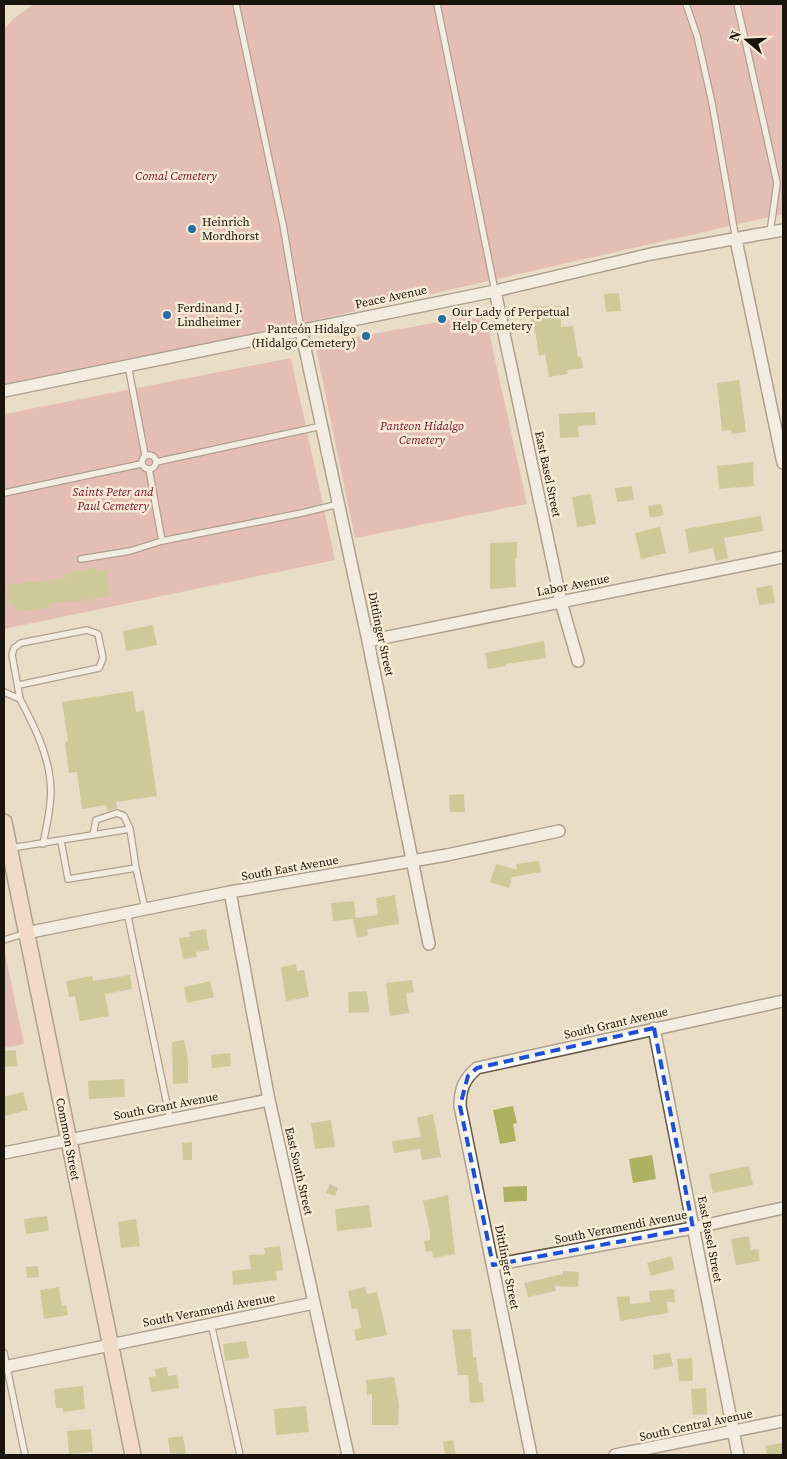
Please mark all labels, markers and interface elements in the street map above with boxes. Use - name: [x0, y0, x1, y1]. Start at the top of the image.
- north arrow: [722, 15, 772, 65]
- text: N: [724, 28, 746, 44]
- park label: Comal Cemetery: [135, 168, 217, 184]
- place label: Heinrich Mordhorst: [202, 214, 259, 244]
- marker: Heinrich Mordhorst: [186, 223, 198, 235]
- street label: Peace Avenue: [354, 282, 428, 312]
- place label: Ferdinand J. Lindheimer: [177, 300, 243, 330]
- place label: Our Lady of Perpetual Help Cemetery: [452, 304, 570, 334]
- marker: Ferdinand J. Lindheimer: [161, 309, 173, 321]
- marker: Our Lady of Perpetual Help Cemetery: [436, 313, 448, 325]
- place label: Panteón Hidalgo (Hidalgo Cemetery): [252, 321, 356, 351]
- marker: Panteón Hidalgo (Hidalgo Cemetery): [360, 330, 372, 342]
- park label: Panteon Hidalgo Cemetery: [379, 418, 464, 448]
- street label: East Basel Street: [531, 430, 565, 519]
- park label: Saints Peter and Paul Cemetery: [72, 484, 154, 514]
- street label: Labor Avenue: [535, 570, 611, 600]
- street label: Dittlinger Street: [364, 590, 398, 678]
- street label: South East Avenue: [240, 852, 340, 884]
- street label: South Grant Avenue: [563, 1003, 669, 1043]
- street label: South Grant Avenue: [112, 1088, 220, 1124]
- street label: Common Street: [52, 1097, 84, 1182]
- street label: East South Street: [281, 1125, 317, 1217]
- street label: East Basel Street: [694, 1195, 726, 1284]
- street label: South Veramendi Avenue: [554, 1206, 688, 1248]
- street label: Dittlinger Street: [491, 1223, 523, 1311]
- street label: South Veramendi Avenue: [142, 1289, 276, 1331]
- street label: South Central Avenue: [638, 1405, 754, 1445]

